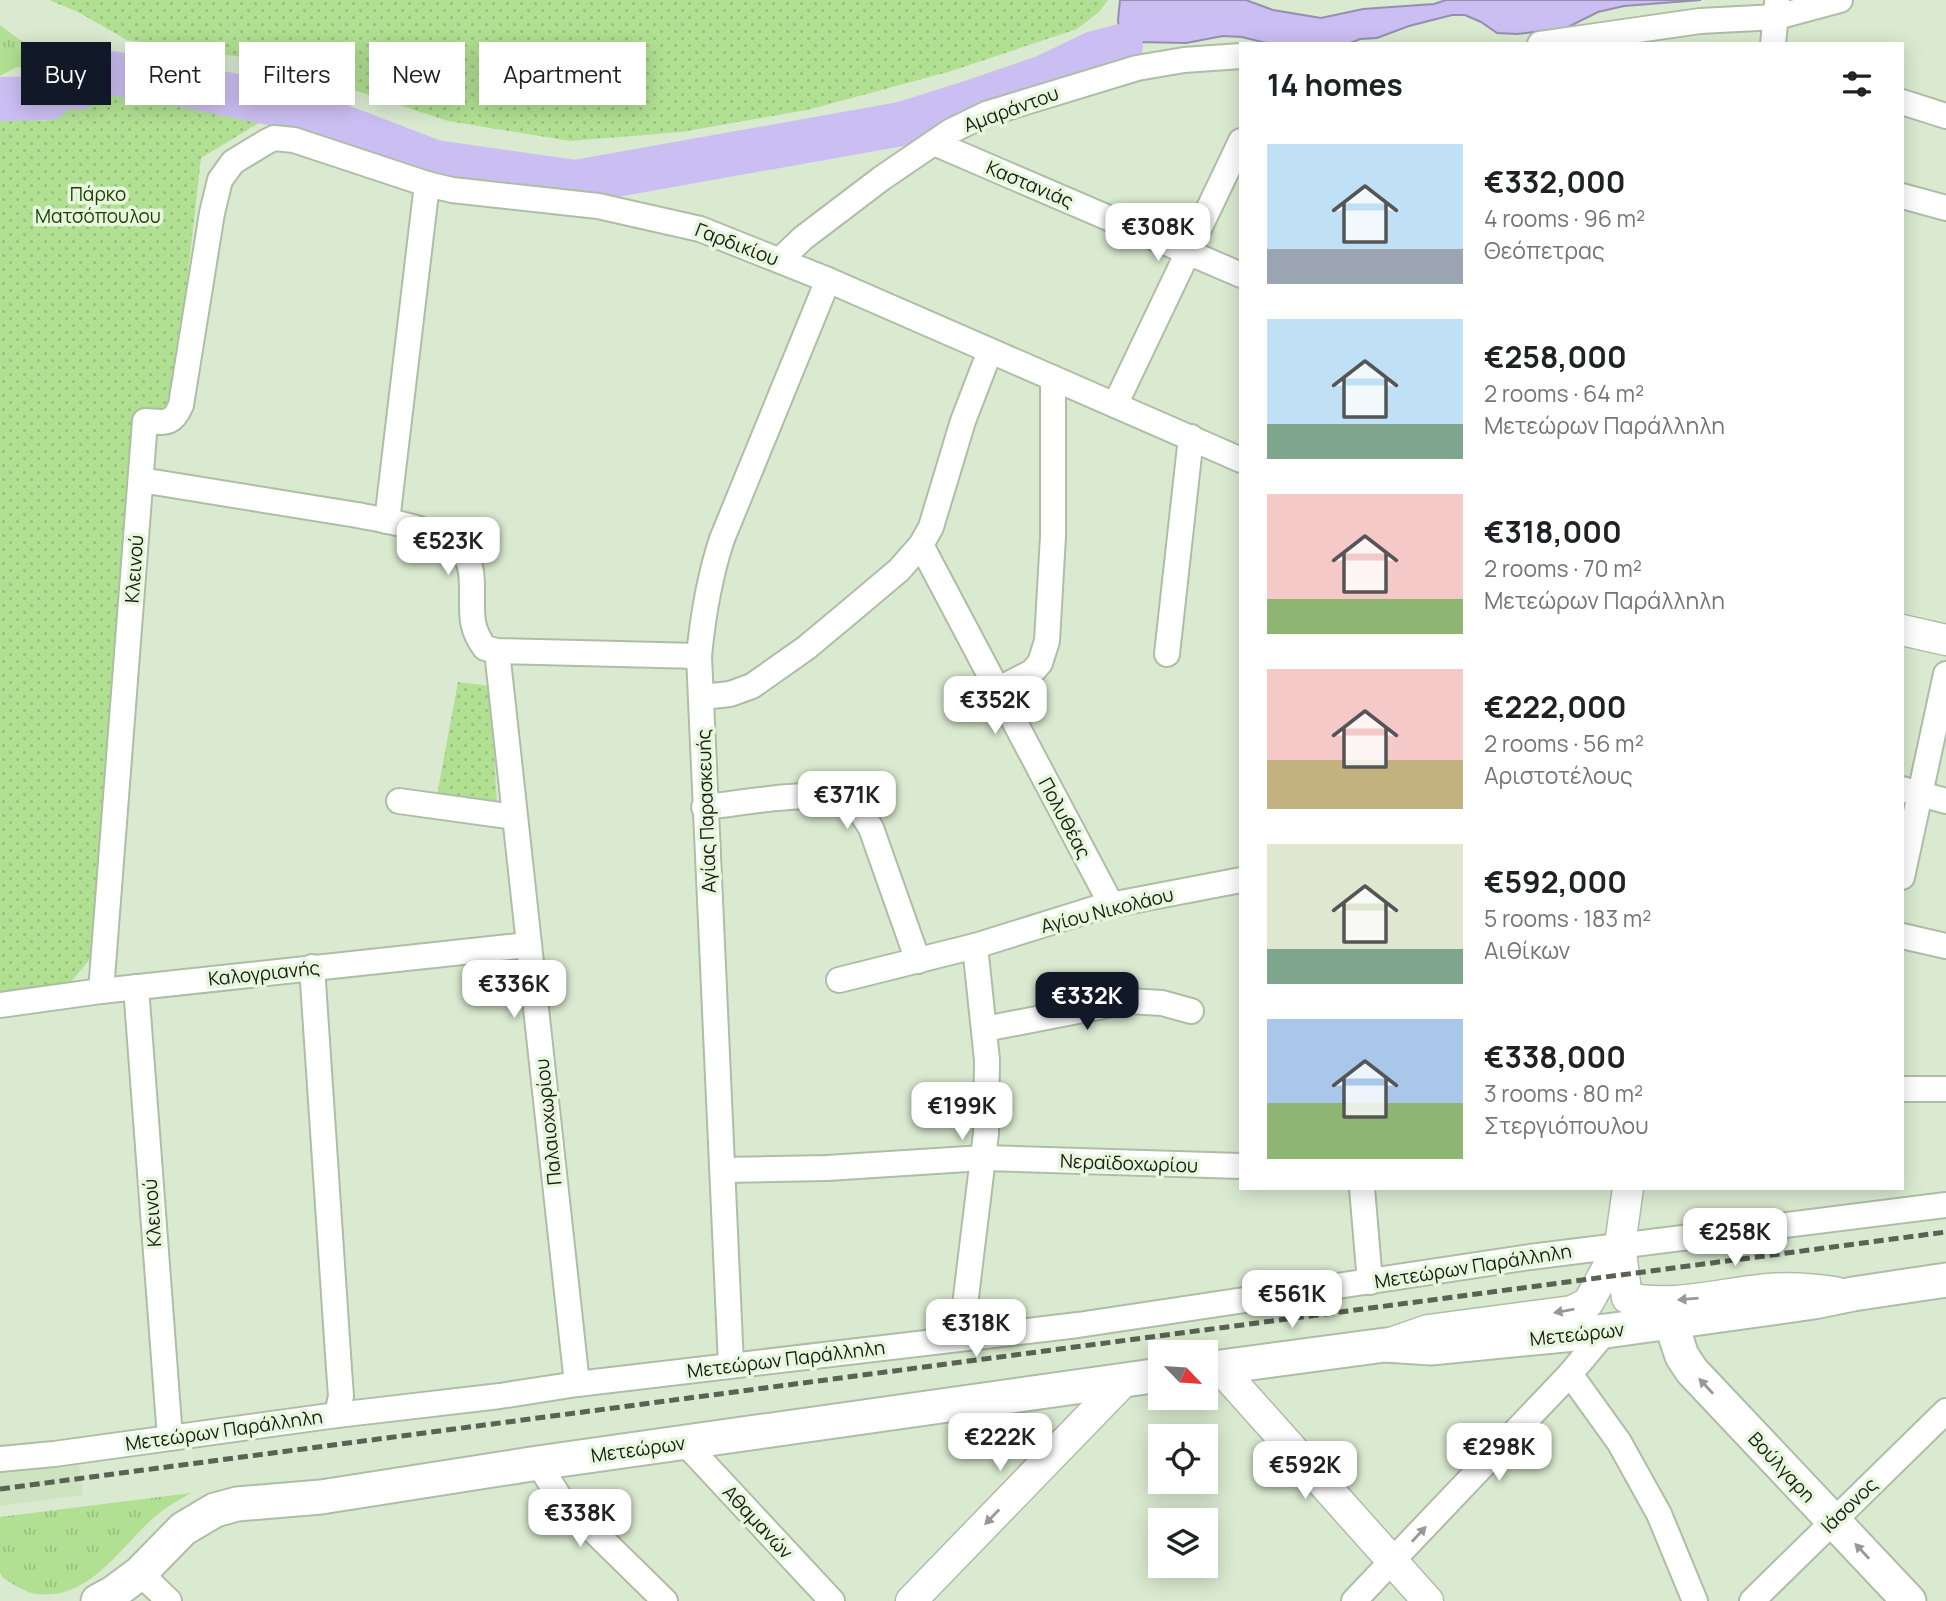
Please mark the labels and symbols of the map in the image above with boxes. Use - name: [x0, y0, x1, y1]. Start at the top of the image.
- street label: Αμαράντου: [960, 80, 1062, 138]
- street label: Καστανιάς: [982, 154, 1078, 214]
- park label: Πάρκο Ματσόπουλου: [35, 181, 161, 229]
- pin: €308K: [1109, 204, 1207, 263]
- street label: Γαρδικίου: [692, 216, 782, 272]
- pin: €523K: [399, 518, 497, 577]
- street label: Κλεινού: [119, 534, 149, 604]
- pin: €352K: [946, 676, 1044, 736]
- street label: Αγίας Παρασκευής: [690, 729, 722, 893]
- pin: €371K: [798, 772, 896, 831]
- street label: Πολυθέας: [1033, 773, 1097, 863]
- street label: Αγίου Νικολάου: [1038, 881, 1176, 939]
- street label: Καλογριανής: [207, 954, 321, 992]
- pin: €336K: [465, 960, 563, 1020]
- pin: €332K: [1038, 972, 1136, 1032]
- street label: Παλαιοχωρίου: [528, 1057, 568, 1187]
- pin: €199K: [913, 1082, 1011, 1142]
- street label: Νεραϊδοχωρίου: [1060, 1148, 1198, 1178]
- street label: Κλεινού: [137, 1178, 167, 1248]
- pin: €258K: [1686, 1208, 1784, 1268]
- street label: Μετεώρων Παράλληλη: [1373, 1238, 1573, 1294]
- pin: €561K: [1243, 1270, 1341, 1330]
- one-way arrow: [1676, 1294, 1698, 1305]
- pin: €318K: [927, 1300, 1025, 1359]
- one-way arrow: [1552, 1306, 1574, 1317]
- street label: Μετεώρων: [1528, 1316, 1626, 1352]
- street label: Μετεώρων Παράλληλη: [686, 1334, 886, 1384]
- north arrow: [1148, 1340, 1218, 1410]
- one-way arrow: [1698, 1378, 1714, 1395]
- street label: Μετεώρων Παράλληλη: [124, 1403, 324, 1457]
- pin: €222K: [951, 1414, 1049, 1473]
- pin: €298K: [1450, 1424, 1548, 1483]
- street label: Βούλγαρη: [1743, 1426, 1821, 1508]
- street label: Μετεώρων: [589, 1429, 687, 1468]
- pin: €592K: [1256, 1442, 1354, 1501]
- street label: Ιάσονος: [1815, 1472, 1883, 1538]
- street label: Αθαμανών: [717, 1479, 799, 1565]
- pin: €338K: [531, 1490, 629, 1549]
- one-way arrow: [984, 1509, 1000, 1525]
- one-way arrow: [1410, 1526, 1426, 1543]
- one-way arrow: [1854, 1543, 1870, 1560]

